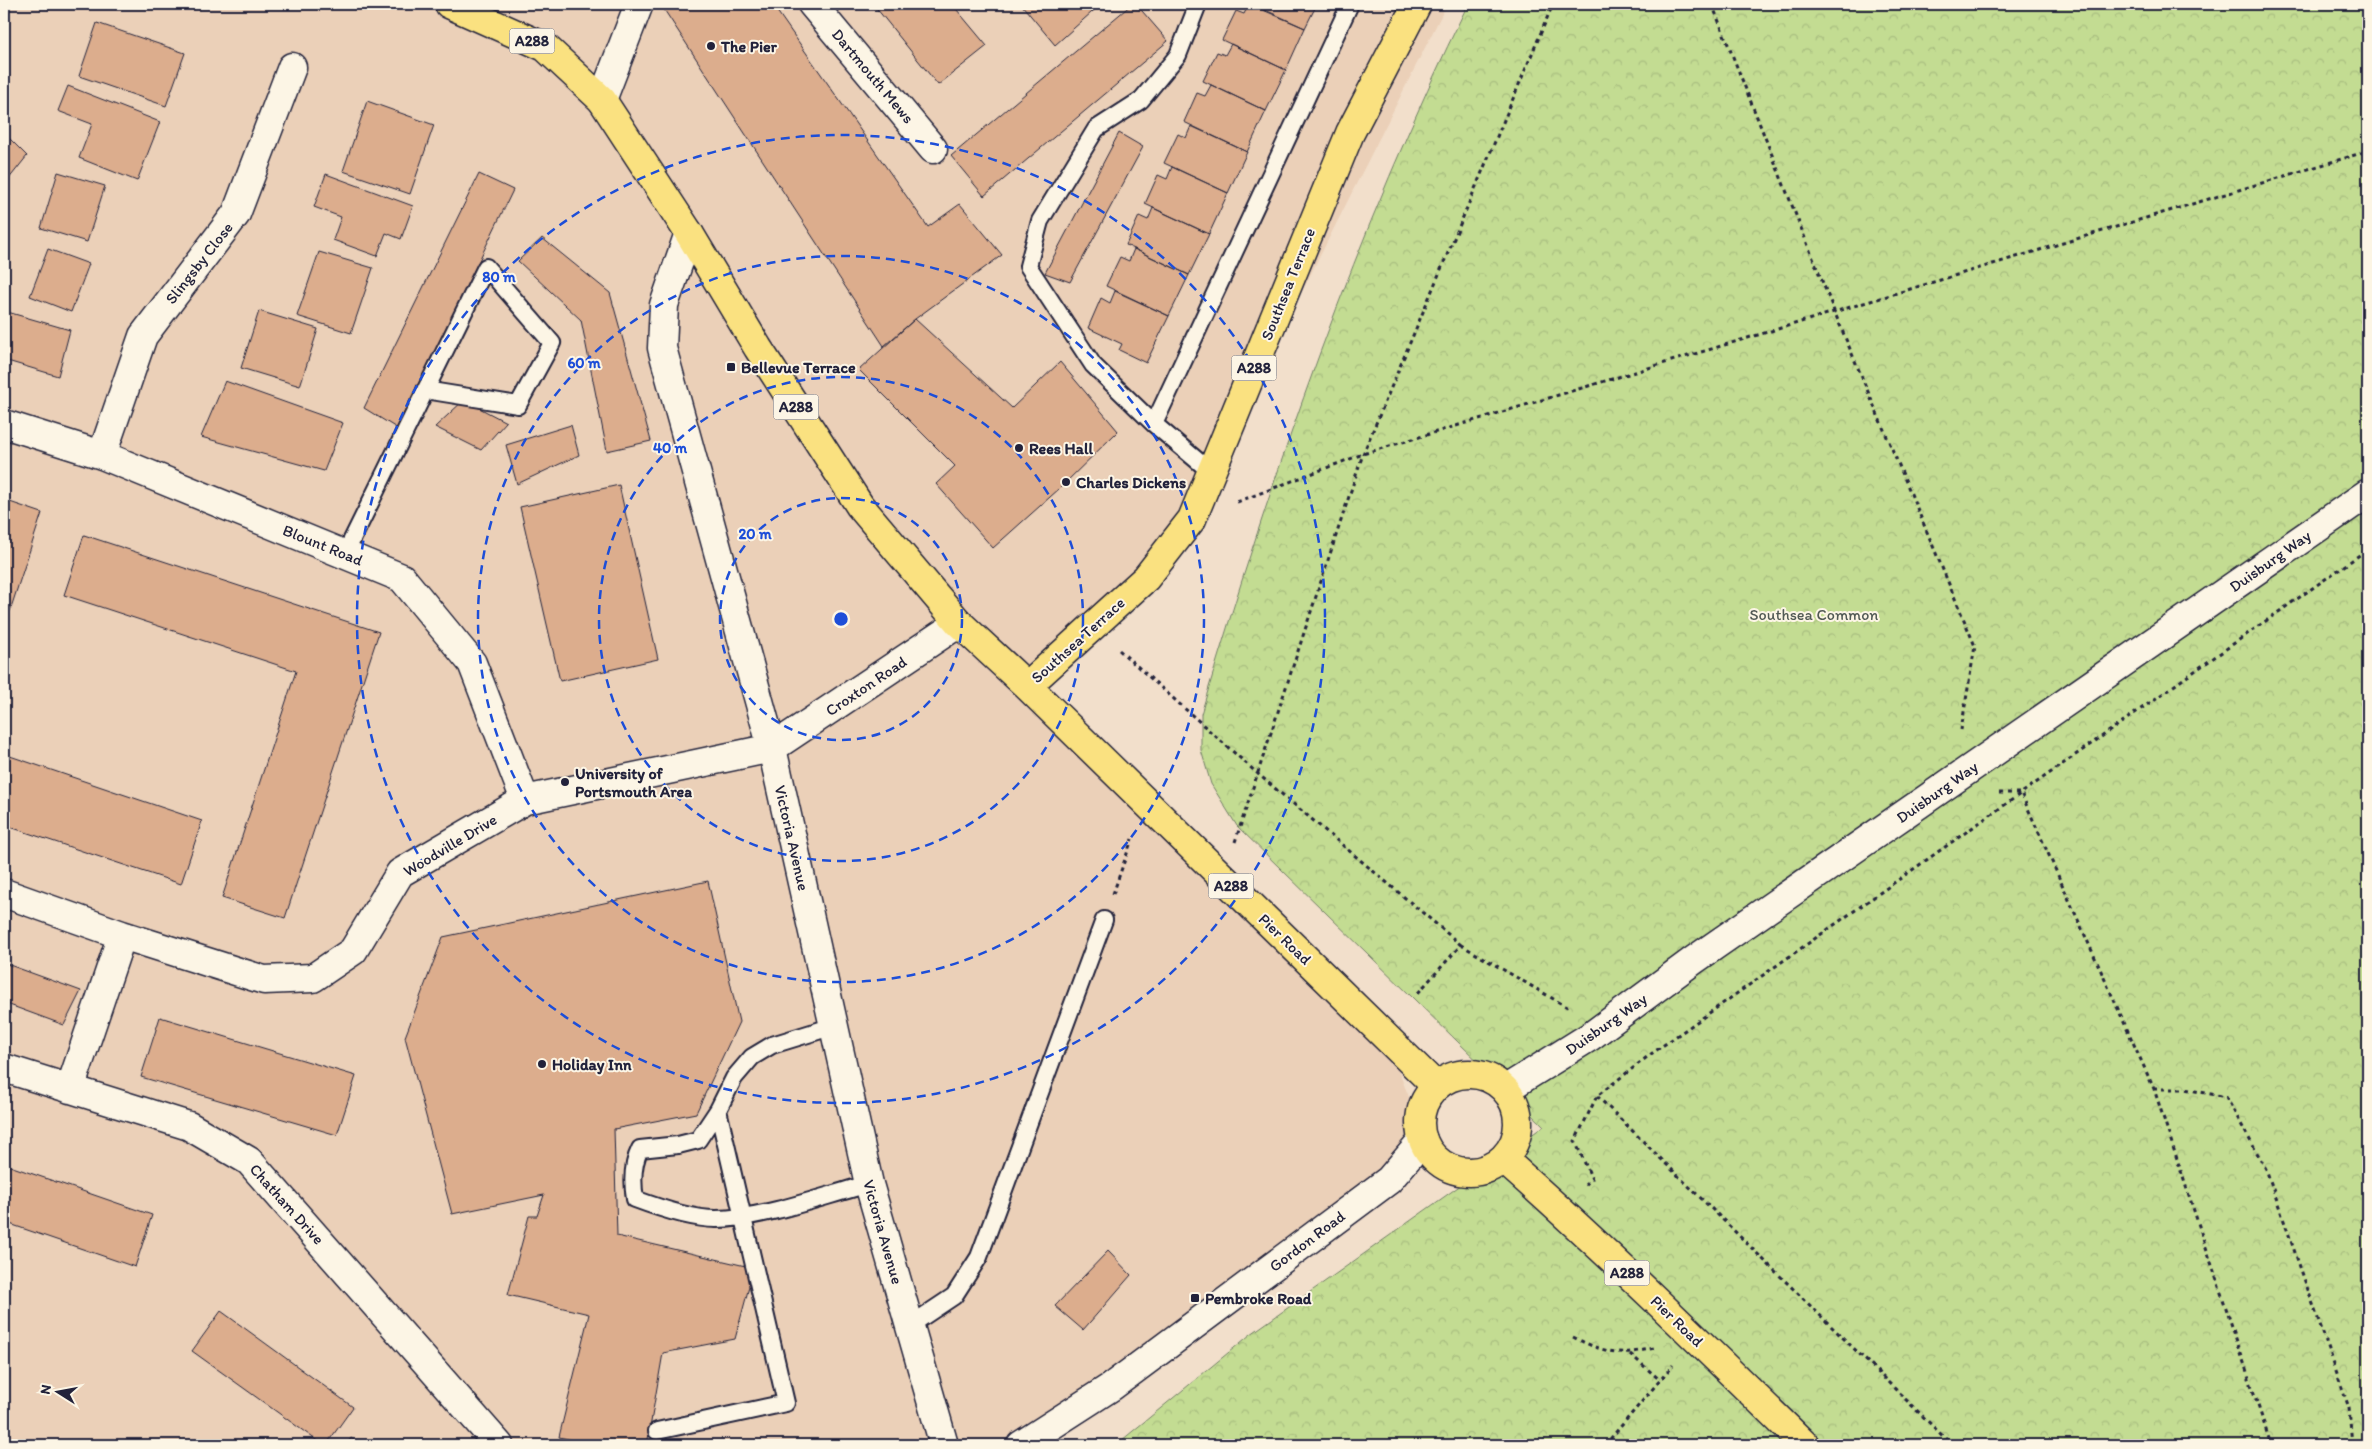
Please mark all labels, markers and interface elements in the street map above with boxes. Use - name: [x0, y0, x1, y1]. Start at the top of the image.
- street label: Dartmouth Mews: [828, 25, 918, 127]
- road number: A288: [510, 28, 554, 54]
- place label: The Pier: [720, 37, 778, 56]
- marker: The Pier: [705, 40, 717, 52]
- street label: Slingsby Close: [161, 218, 237, 308]
- street label: Southsea Terrace: [1257, 225, 1319, 343]
- text: 80 m: [482, 268, 516, 286]
- text: 60 m: [567, 354, 601, 372]
- road number: A288: [1232, 356, 1276, 380]
- place label: Bellevue Terrace: [741, 358, 856, 377]
- marker: Bellevue Terrace: [725, 361, 737, 373]
- road number: A288: [774, 394, 818, 420]
- text: 40 m: [653, 439, 688, 457]
- place label: Rees Hall: [1029, 439, 1093, 458]
- marker: Rees Hall: [1013, 442, 1025, 454]
- place label: Charles Dickens: [1076, 473, 1186, 492]
- marker: Charles Dickens: [1060, 476, 1072, 488]
- street label: Blount Road: [280, 520, 366, 570]
- text: 20 m: [738, 525, 772, 543]
- street label: Duisburg Way: [2226, 526, 2315, 596]
- street label: Southsea Terrace: [1027, 593, 1129, 687]
- park label: Southsea Common: [1750, 605, 1878, 624]
- centre of rings: [832, 610, 850, 628]
- street label: Croxton Road: [822, 652, 911, 720]
- street label: Duisburg Way: [1893, 757, 1982, 827]
- place label: University of Portsmouth Area: [575, 764, 692, 801]
- marker: University of Portsmouth Area: [559, 776, 571, 788]
- street label: Victoria Avenue: [771, 783, 813, 893]
- street label: Woodville Drive: [400, 809, 501, 880]
- road number: A288: [1208, 874, 1254, 898]
- street label: Pier Road: [1255, 909, 1316, 969]
- street label: Duisburg Way: [1562, 989, 1651, 1059]
- place label: Holiday Inn: [552, 1055, 632, 1075]
- marker: Holiday Inn: [536, 1058, 548, 1070]
- street label: Chatham Drive: [246, 1160, 328, 1248]
- street label: Victoria Avenue: [859, 1178, 907, 1286]
- street label: Gordon Road: [1265, 1206, 1349, 1276]
- road number: A288: [1604, 1260, 1650, 1286]
- place label: Pembroke Road: [1205, 1289, 1312, 1308]
- street label: Pier Road: [1647, 1291, 1708, 1351]
- marker: Pembroke Road: [1189, 1292, 1201, 1304]
- north arrow: [32, 1366, 82, 1416]
- text: N: [36, 1383, 55, 1396]

